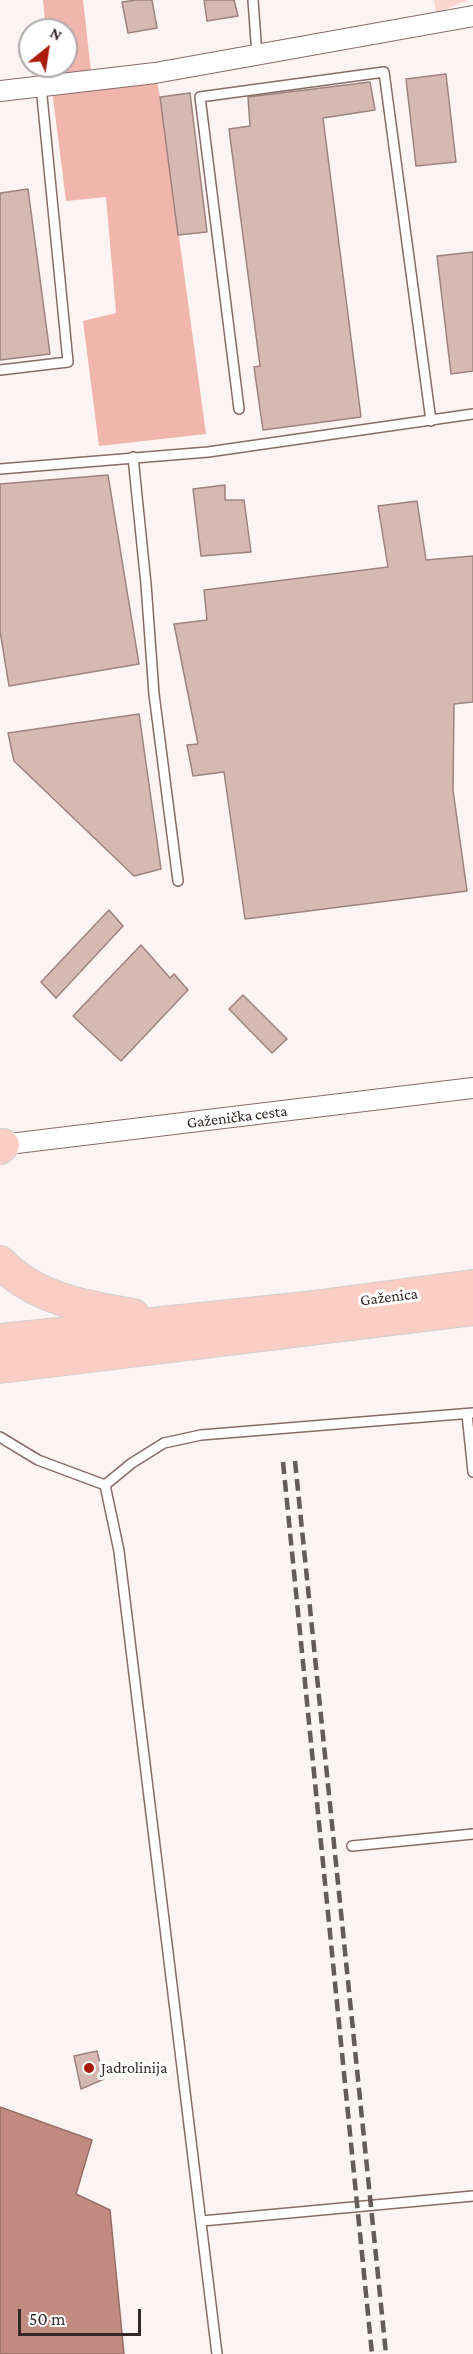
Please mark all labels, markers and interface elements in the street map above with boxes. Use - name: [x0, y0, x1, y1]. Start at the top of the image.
- north arrow: [18, 18, 78, 78]
- text: N: [47, 24, 65, 44]
- street label: Gaženička cesta: [186, 1101, 288, 1133]
- street label: Gaženica: [359, 1284, 419, 1310]
- place label: Jadrolinija: [101, 2058, 167, 2078]
- marker: Jadrolinija: [82, 2061, 96, 2075]
- scale bar: [21, 2297, 144, 2335]
- text: 50 m: [29, 2309, 66, 2329]

